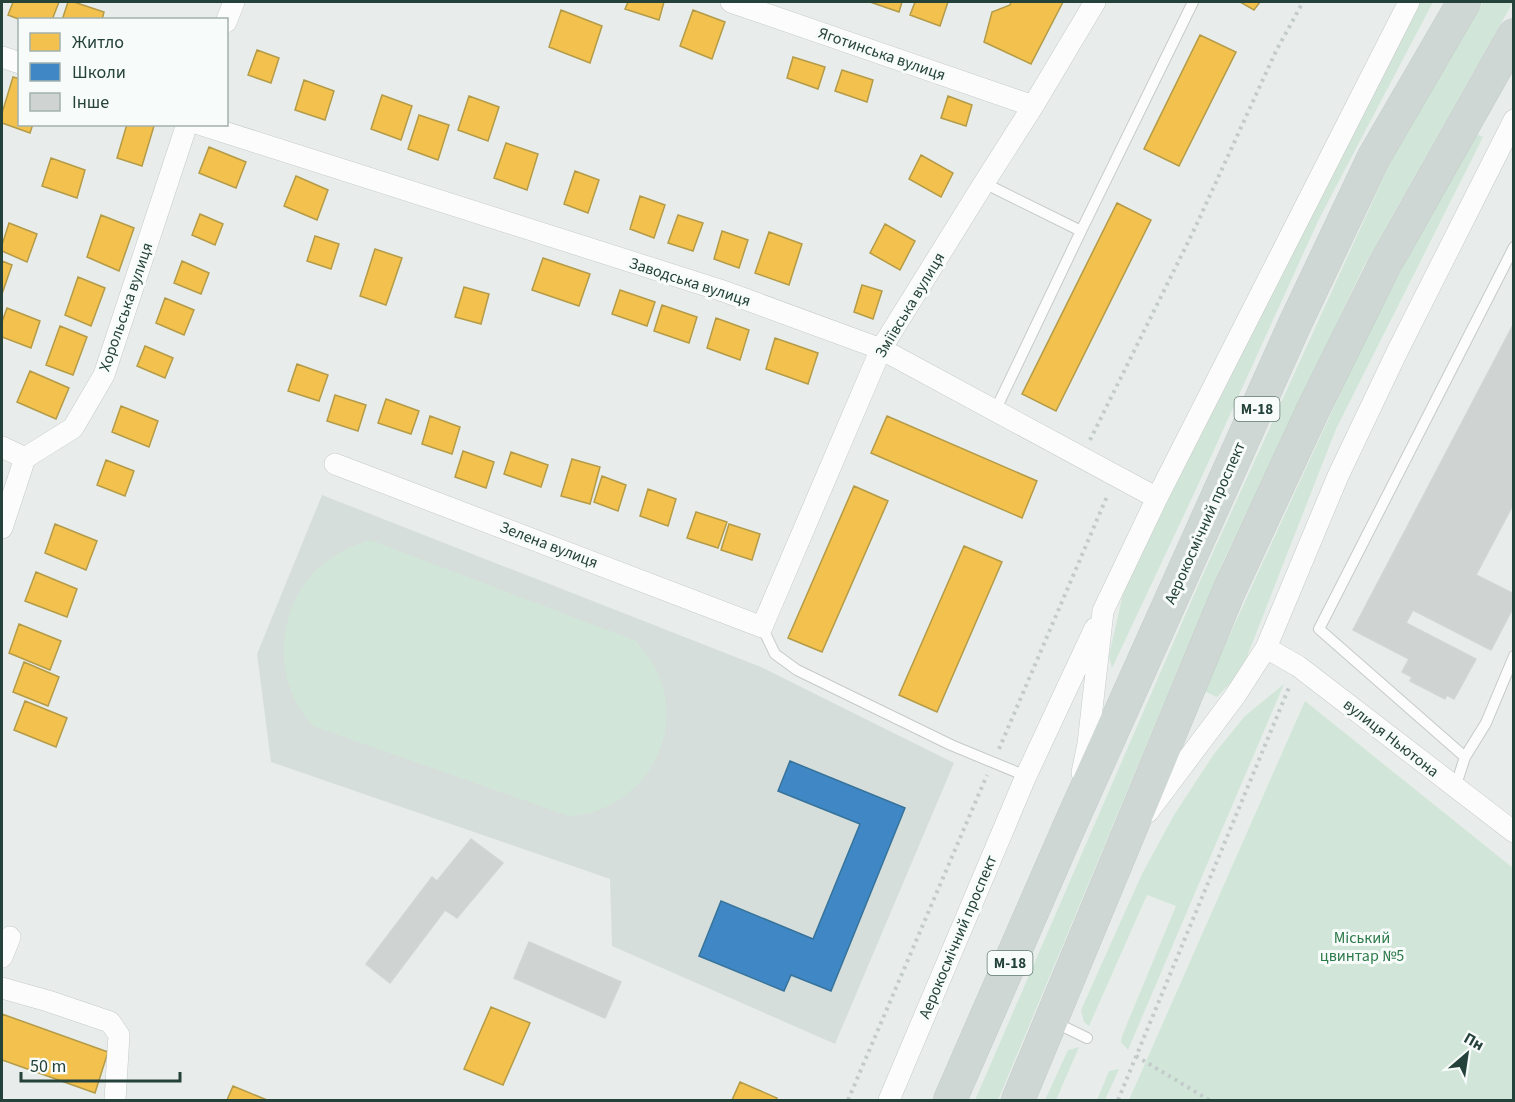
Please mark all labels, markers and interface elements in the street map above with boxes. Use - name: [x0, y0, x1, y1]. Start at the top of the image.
- legend: [18, 18, 228, 126]
- street label: Яготинська вулиця: [815, 22, 949, 86]
- text: Житло: [72, 30, 124, 55]
- text: Школи: [72, 60, 126, 85]
- text: Інше: [72, 90, 109, 115]
- street label: Хорольська вулиця: [94, 240, 158, 374]
- street label: Зміївська вулиця: [870, 248, 950, 362]
- street label: Заводська вулиця: [626, 252, 754, 312]
- road number: М-18: [1234, 397, 1280, 421]
- street label: Аерокосмічний проспект: [1159, 438, 1251, 608]
- street label: Зелена вулиця: [497, 516, 601, 574]
- street label: вулиця Ньютона: [1339, 694, 1443, 782]
- street label: Аерокосмічний проспект: [914, 852, 1002, 1022]
- park label: Міський цвинтар №5: [1320, 927, 1404, 967]
- road number: М-18: [988, 951, 1032, 975]
- north arrow: [1437, 1024, 1497, 1084]
- text: Пн: [1460, 1027, 1488, 1056]
- scale bar: [21, 1045, 180, 1083]
- text: 50 m: [30, 1054, 66, 1079]

